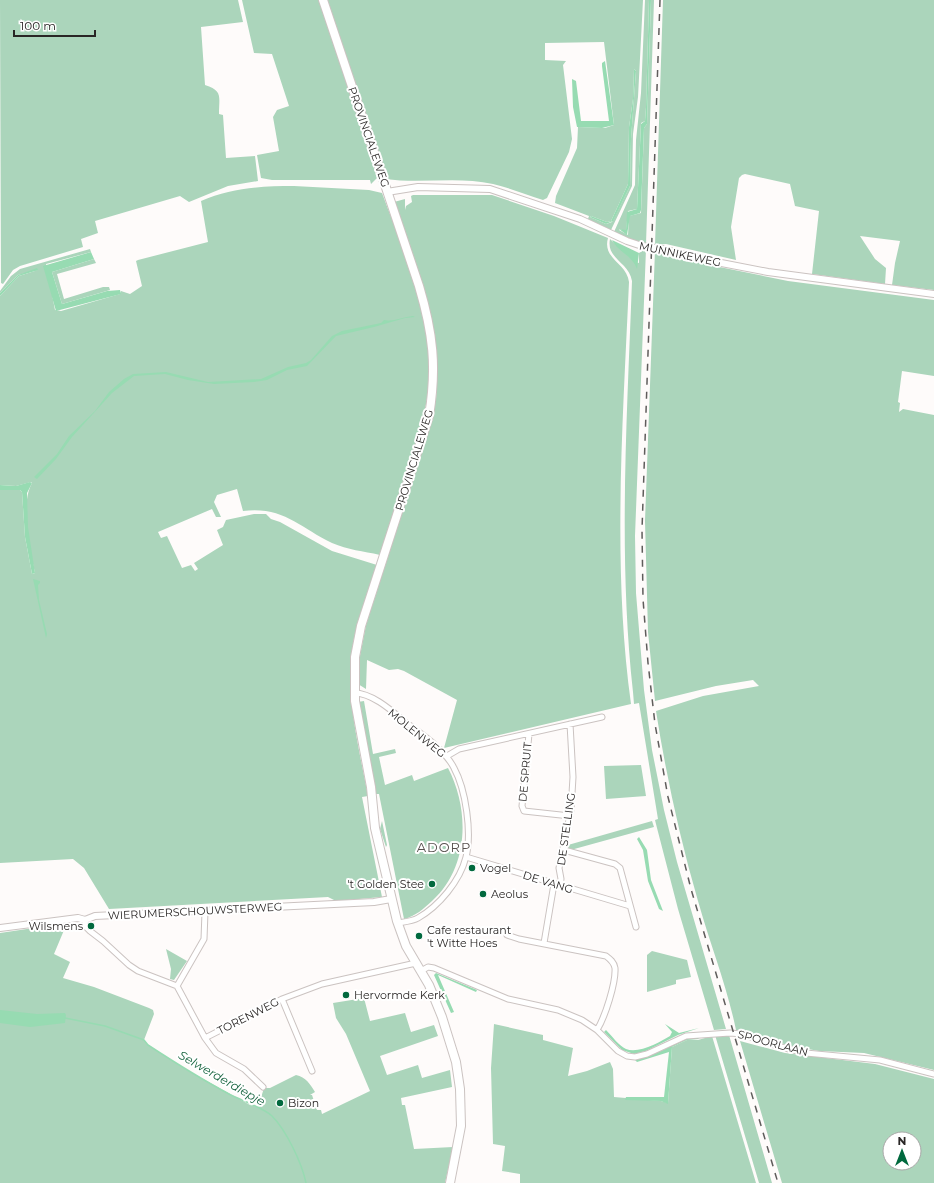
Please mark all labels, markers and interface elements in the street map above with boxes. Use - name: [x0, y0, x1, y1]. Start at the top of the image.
- scale bar: [14, 12, 95, 38]
- text: 100 m: [20, 18, 56, 33]
- street label: PROVINCIALEWEG: [345, 85, 393, 189]
- street label: MUNNIKEWEG: [638, 238, 722, 270]
- street label: PROVINCIALEWEG: [392, 408, 436, 512]
- street label: MOLENWEG: [385, 705, 449, 761]
- street label: DE SPRUIT: [515, 741, 535, 803]
- street label: DE STELLING: [554, 792, 578, 866]
- district label: ADORP: [417, 839, 471, 855]
- place label: Vogel: [480, 861, 511, 875]
- marker: Vogel: [467, 863, 477, 873]
- street label: DE VANG: [521, 868, 575, 896]
- place label: 't Golden Stee: [347, 877, 424, 891]
- marker: 't Golden Stee: [427, 879, 437, 889]
- place label: Aeolus: [491, 887, 529, 901]
- marker: Aeolus: [478, 889, 488, 899]
- street label: WIERUMERSCHOUWSTERWEG: [107, 899, 283, 923]
- place label: Wilsmens: [29, 919, 84, 933]
- marker: Wilsmens: [86, 921, 96, 931]
- place label: Cafe restaurant 't Witte Hoes: [427, 923, 512, 950]
- marker: Cafe restaurant 't Witte Hoes: [414, 931, 424, 941]
- place label: Hervormde Kerk: [354, 988, 445, 1002]
- marker: Hervormde Kerk: [341, 990, 351, 1000]
- street label: TORENWEG: [215, 994, 281, 1038]
- street label: SPOORLAAN: [736, 1027, 810, 1059]
- water label: Selwerderdiepje: [176, 1047, 268, 1109]
- place label: Bizon: [288, 1096, 319, 1110]
- marker: Bizon: [275, 1098, 285, 1108]
- north arrow: [882, 1131, 922, 1171]
- text: N: [898, 1134, 906, 1148]

